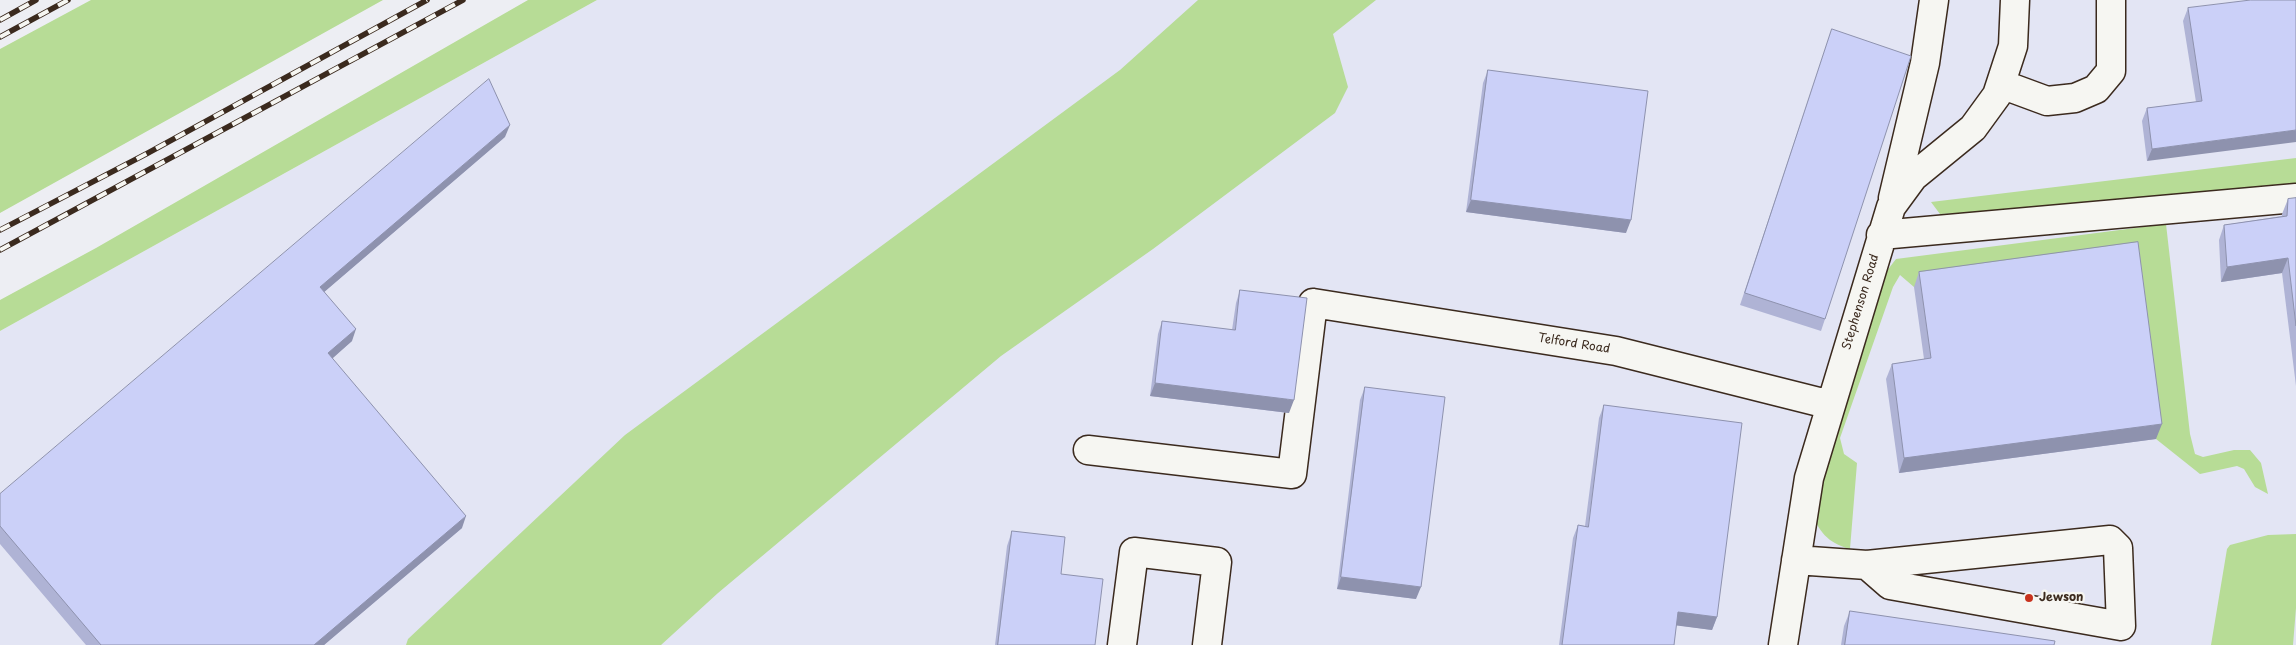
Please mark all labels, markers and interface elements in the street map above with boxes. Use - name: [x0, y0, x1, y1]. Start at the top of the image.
- street label: Stephenson Road: [1840, 252, 1882, 352]
- street label: Telford Road: [1537, 331, 1611, 357]
- place label: Jewson: [2039, 591, 2083, 605]
- marker: Jewson: [2023, 592, 2035, 604]

